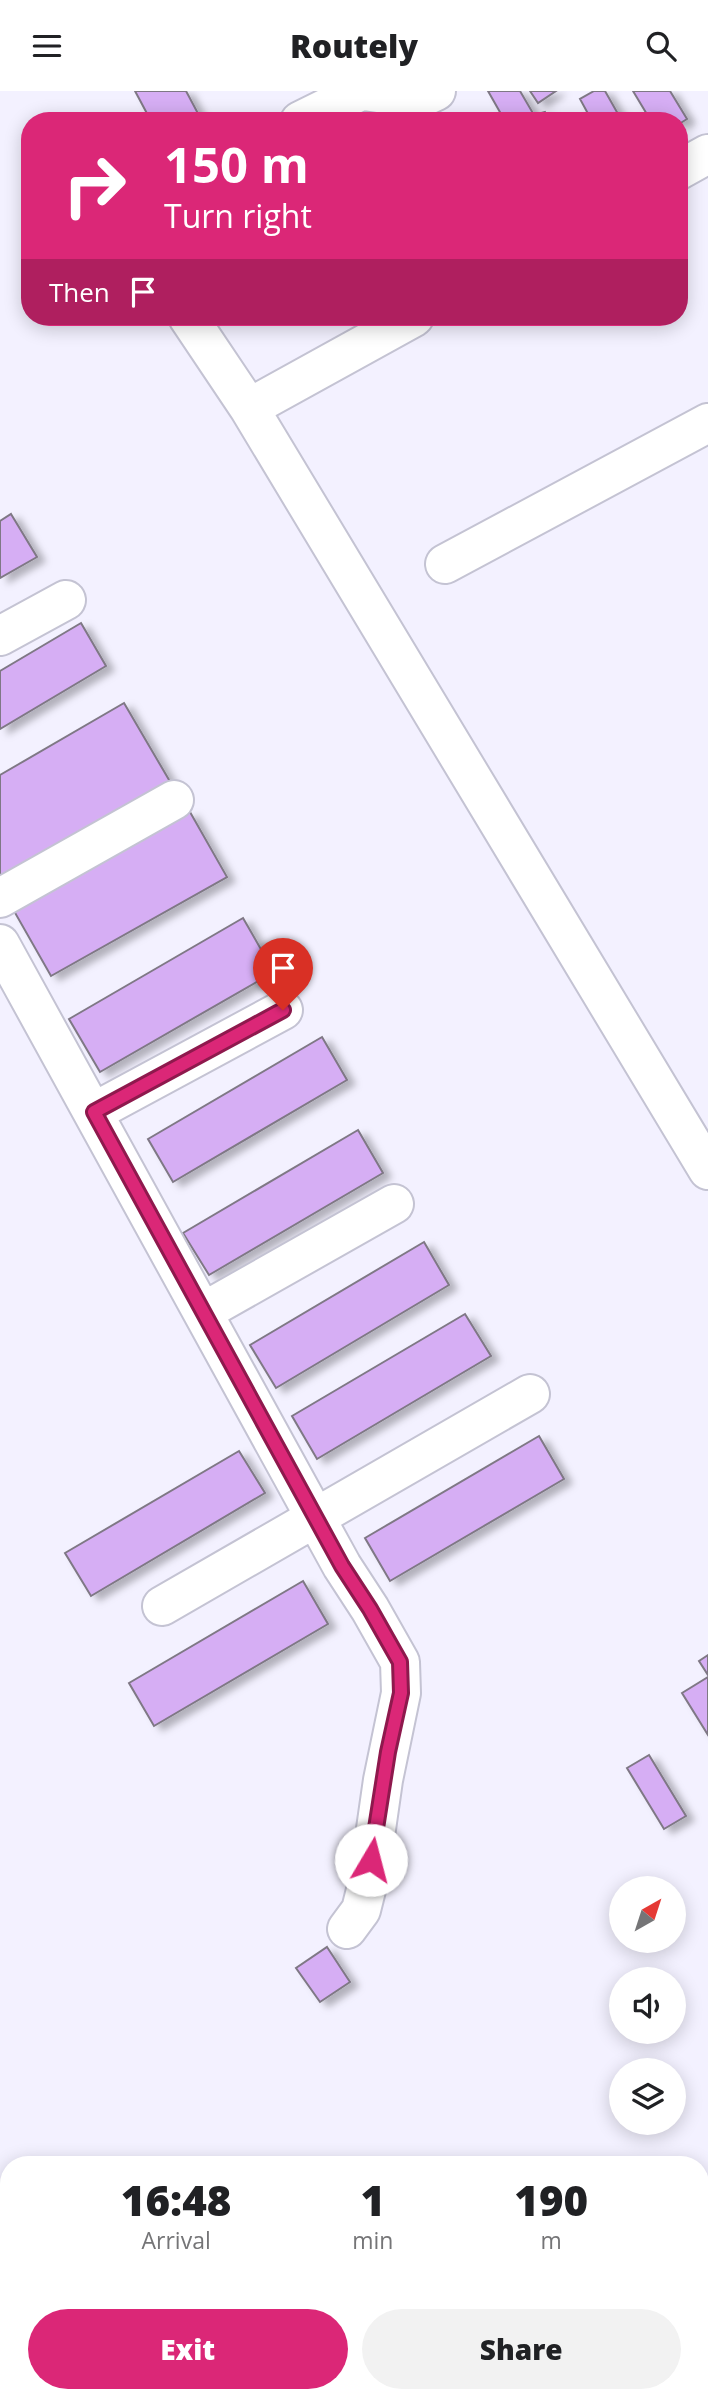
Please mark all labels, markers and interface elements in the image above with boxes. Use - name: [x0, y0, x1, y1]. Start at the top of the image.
- text: Routely: [290, 24, 418, 67]
- icon: menu: [28, 27, 66, 65]
- icon: search: [642, 27, 680, 65]
- text: 150 m: [164, 131, 309, 197]
- icon: right: [49, 140, 140, 231]
- text: Turn right: [164, 194, 312, 237]
- icon: arrive: [124, 273, 162, 311]
- text: Then: [49, 274, 110, 310]
- pin: [253, 938, 313, 1010]
- icon: arrive: [264, 949, 302, 987]
- position arrow: [334, 1823, 408, 1897]
- north arrow: [609, 1876, 686, 1953]
- map controls: [609, 1876, 686, 2135]
- button: sound: [609, 1967, 686, 2044]
- button: layers: [609, 2058, 686, 2135]
- text: 16:48: [121, 2171, 231, 2228]
- text: 1: [361, 2171, 385, 2228]
- text: 190: [514, 2171, 588, 2228]
- text: Arrival: [142, 2224, 211, 2256]
- text: min: [352, 2224, 393, 2256]
- text: m: [541, 2224, 562, 2256]
- button: Exit: [28, 2309, 348, 2389]
- button: Share: [362, 2309, 681, 2389]

